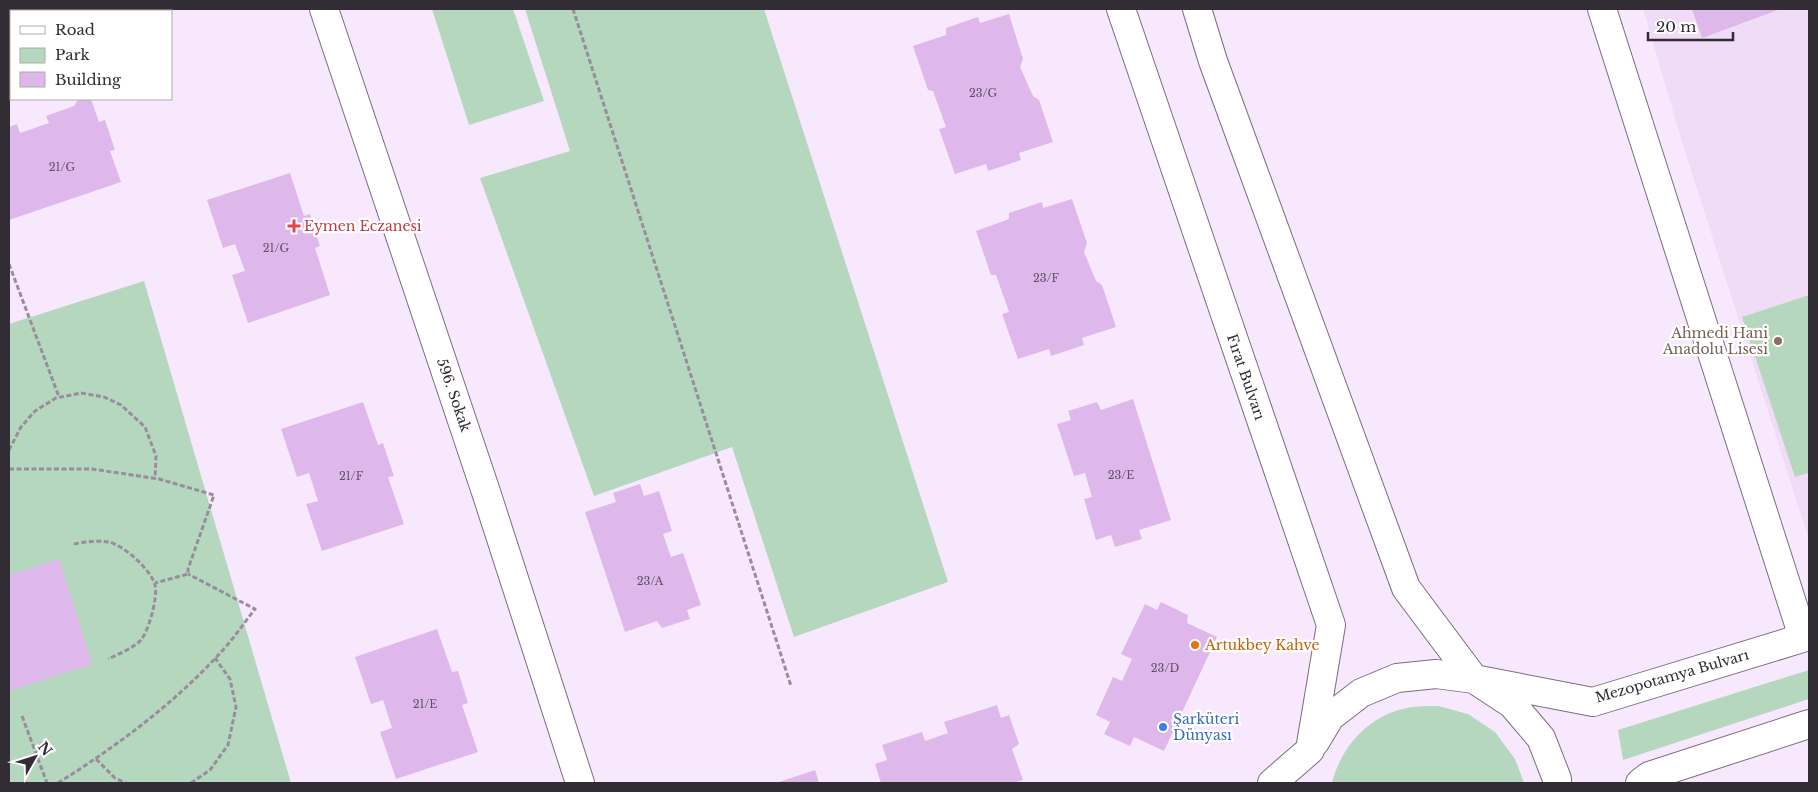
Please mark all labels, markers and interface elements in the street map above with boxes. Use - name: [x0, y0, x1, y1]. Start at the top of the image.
- legend: [10, 10, 172, 100]
- scale bar: [1648, 10, 1733, 42]
- text: 20 m: [1656, 17, 1696, 36]
- text: Road: [55, 20, 95, 39]
- text: Park: [55, 45, 91, 64]
- text: Building: [55, 70, 122, 89]
- house number: 23/G: [969, 86, 998, 100]
- house number: 21/G: [49, 160, 76, 174]
- place label: Eymen Eczanesi: [304, 217, 422, 235]
- marker: Eymen Eczanesi: [288, 220, 300, 232]
- house number: 21/G: [263, 241, 290, 255]
- house number: 23/F: [1033, 271, 1060, 285]
- place label: Ahmedi Hani Anadolu Lisesi: [1662, 324, 1768, 358]
- street label: Fırat Bulvarı: [1223, 332, 1269, 423]
- marker: Ahmedi Hani Anadolu Lisesi: [1772, 335, 1784, 347]
- street label: 596. Sokak: [433, 356, 475, 435]
- house number: 23/E: [1108, 468, 1134, 482]
- house number: 21/F: [339, 469, 364, 483]
- house number: 23/A: [637, 574, 664, 588]
- place label: Artukbey Kahve: [1204, 636, 1320, 654]
- marker: Artukbey Kahve: [1189, 639, 1201, 651]
- street label: Mezopotamya Bulvarı: [1593, 645, 1751, 707]
- house number: 23/D: [1151, 661, 1179, 675]
- house number: 21/E: [413, 697, 437, 711]
- place label: Şarküteri Dünyası: [1173, 710, 1239, 744]
- marker: Şarküteri Dünyası: [1157, 721, 1169, 733]
- north arrow: [10, 732, 60, 782]
- text: N: [34, 738, 56, 760]

